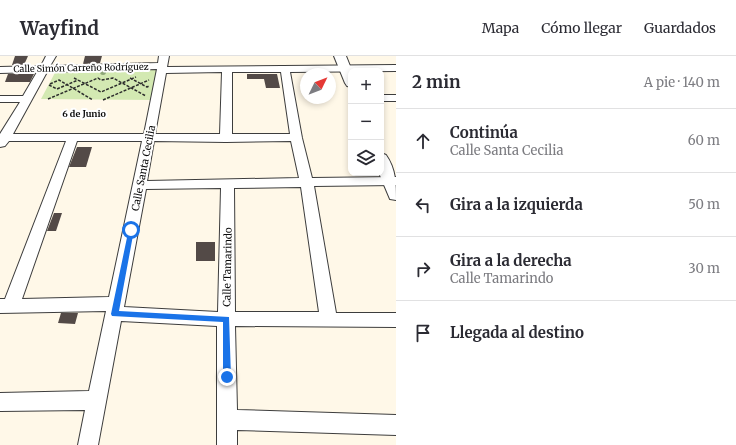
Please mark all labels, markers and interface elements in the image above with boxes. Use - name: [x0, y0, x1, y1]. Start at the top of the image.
- text: Wayfind: [20, 16, 99, 40]
- text: Mapa: [482, 19, 519, 37]
- text: Cómo llegar: [541, 19, 622, 37]
- text: Guardados: [644, 19, 716, 37]
- street label: Calle Simón Carreño Rodríguez: [13, 61, 149, 74]
- north arrow: [300, 68, 336, 104]
- map controls: [348, 68, 384, 176]
- button: +: [348, 68, 384, 104]
- text: 2 min: [412, 71, 460, 93]
- text: A pie · 140 m: [644, 74, 720, 91]
- button: −: [348, 104, 384, 140]
- district label: 6 de Junio: [62, 108, 106, 119]
- street label: Calle Santa Cecilia: [129, 123, 158, 212]
- text: Continúa: [450, 123, 518, 142]
- icon: ahead: [412, 130, 434, 152]
- text: 60 m: [688, 132, 720, 149]
- button: layers: [348, 140, 384, 176]
- text: Calle Santa Cecilia: [450, 142, 563, 159]
- icon: left: [412, 194, 434, 216]
- text: Gira a la izquierda: [450, 195, 583, 214]
- text: 50 m: [688, 196, 720, 213]
- route start: [122, 221, 140, 239]
- street label: Calle Tamarindo: [220, 227, 235, 307]
- text: Gira a la derecha: [450, 251, 572, 270]
- icon: right: [412, 258, 434, 280]
- text: 30 m: [688, 260, 720, 277]
- text: Calle Tamarindo: [450, 270, 553, 287]
- icon: arrive: [412, 322, 434, 344]
- text: Llegada al destino: [450, 323, 584, 342]
- route end: [218, 368, 236, 386]

